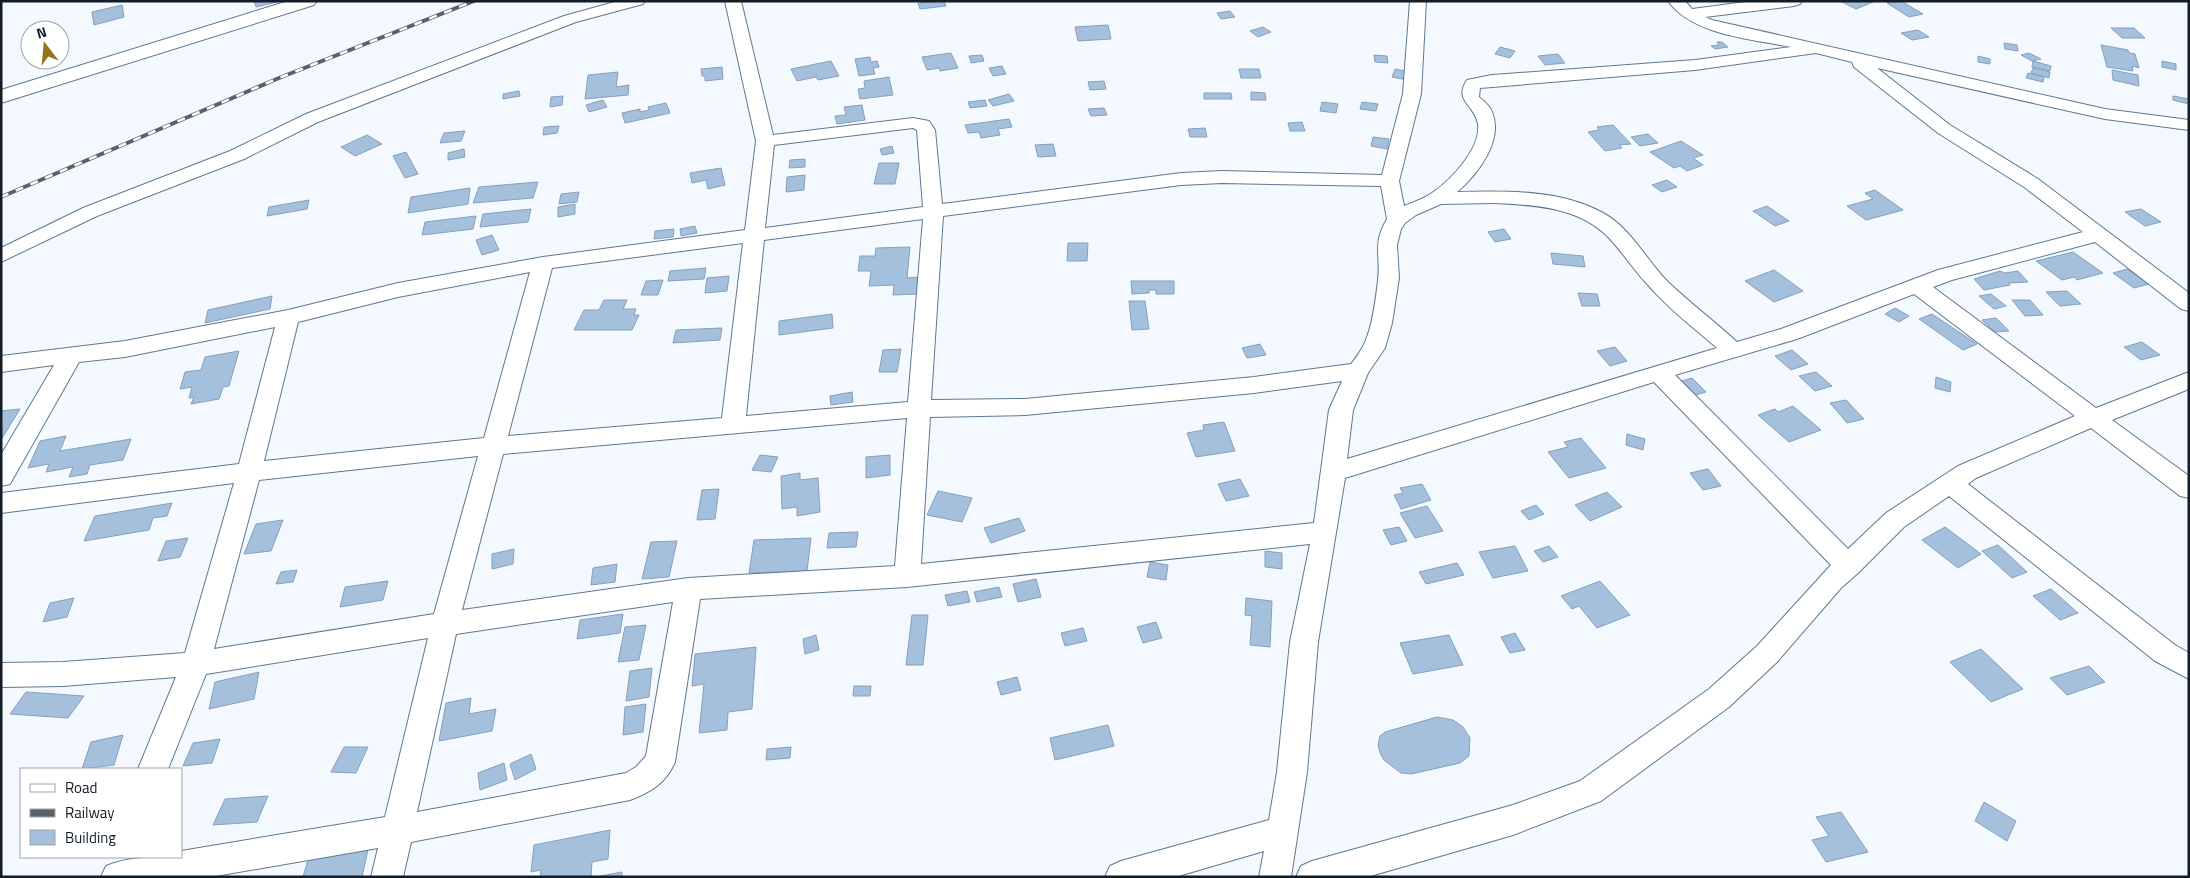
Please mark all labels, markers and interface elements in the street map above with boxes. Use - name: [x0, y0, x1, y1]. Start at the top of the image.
- north arrow: [20, 20, 70, 70]
- text: N: [34, 21, 49, 43]
- legend: [20, 768, 182, 858]
- text: Road: [65, 776, 97, 799]
- text: Railway: [65, 801, 115, 824]
- text: Building: [65, 826, 116, 849]

